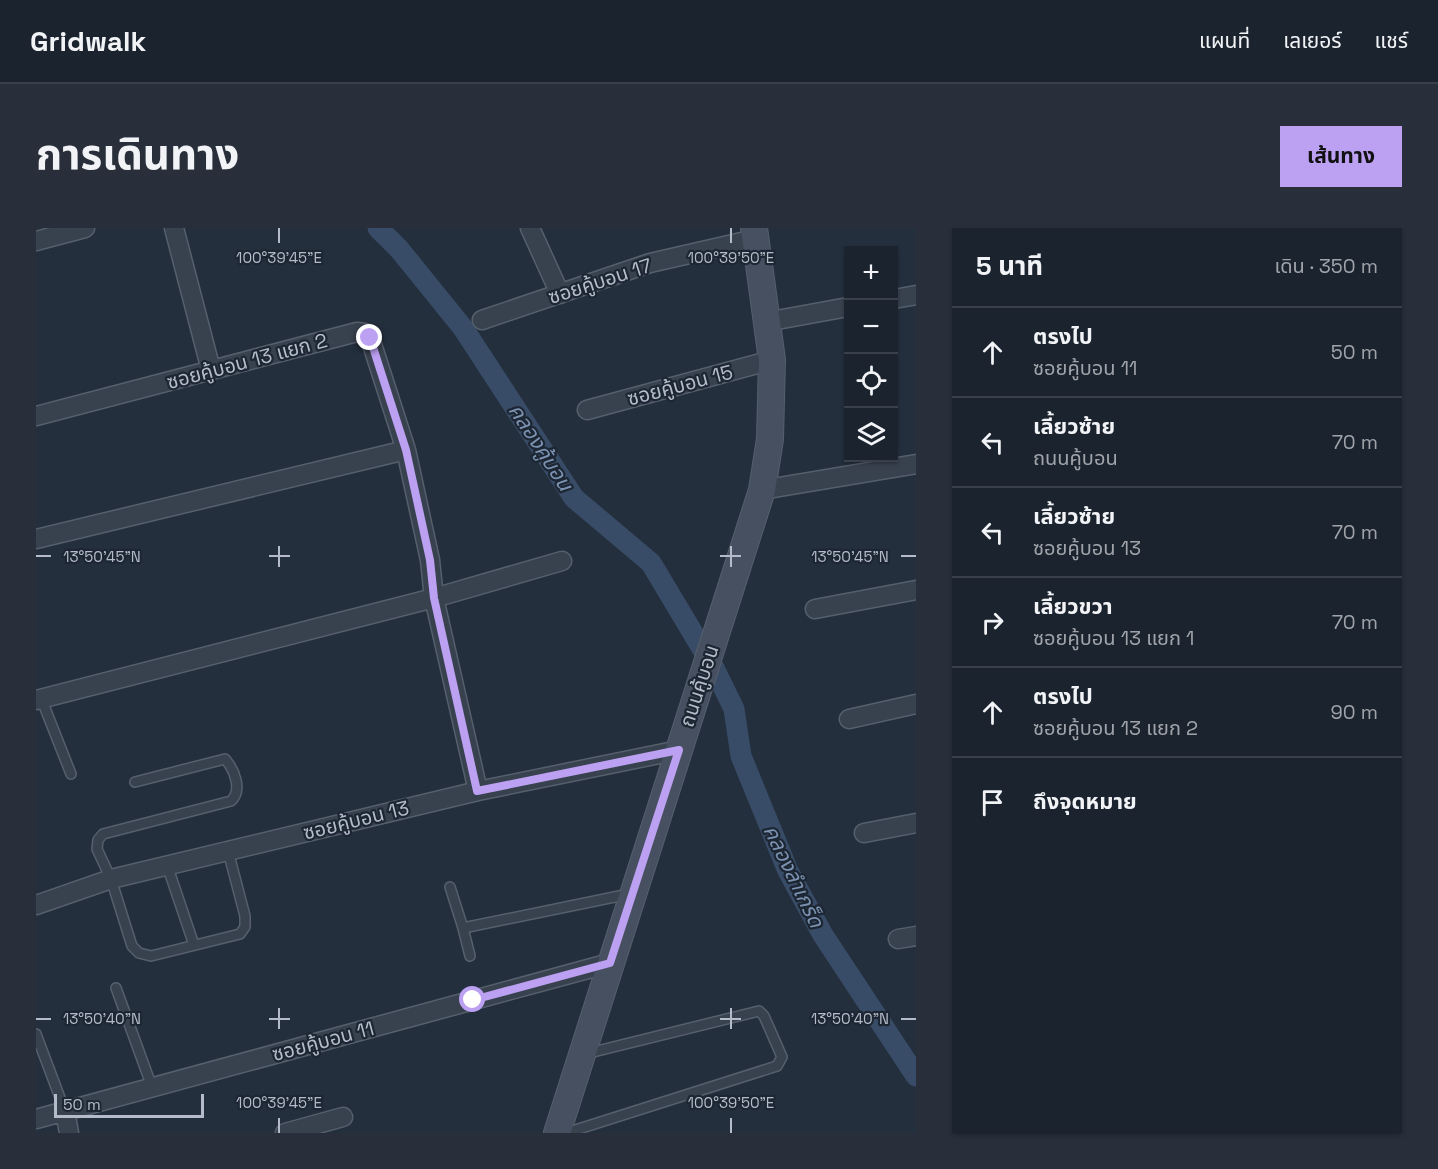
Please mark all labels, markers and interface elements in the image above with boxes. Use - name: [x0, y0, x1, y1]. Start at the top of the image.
- text: Gridwalk: [30, 23, 146, 59]
- text: แผนที่: [1199, 27, 1250, 54]
- text: เลเยอร์: [1283, 27, 1342, 54]
- text: แชร์: [1375, 27, 1408, 54]
- button: เส้นทาง: [1280, 126, 1402, 187]
- text: การเดินทาง: [36, 128, 239, 181]
- map controls: [844, 246, 898, 462]
- button: +: [844, 246, 898, 300]
- text: 100°39'45"E: [236, 248, 322, 267]
- text: 100°39'50"E: [688, 248, 774, 267]
- text: 5 นาที: [976, 249, 1043, 283]
- street label: ซอยคู้บอน 17: [545, 252, 655, 310]
- text: เดิน · 350 m: [1274, 253, 1378, 279]
- button: −: [844, 300, 898, 354]
- text: ตรงไป: [1033, 322, 1093, 350]
- route end: [356, 324, 382, 350]
- street label: ซอยคู้บอน 13 แยก 2: [164, 327, 330, 395]
- icon: ahead: [976, 336, 1009, 369]
- text: 50 m: [1331, 339, 1378, 365]
- button: locate: [844, 354, 898, 408]
- text: ซอยคู้บอน 11: [1033, 355, 1137, 381]
- street label: ซอยคู้บอน 15: [624, 358, 736, 412]
- water label: คลองคู้บอน: [503, 398, 580, 497]
- button: layers: [844, 408, 898, 462]
- text: เลี้ยวซ้าย: [1033, 412, 1115, 440]
- icon: left: [976, 426, 1009, 459]
- text: 70 m: [1332, 429, 1378, 455]
- text: ถนนคู้บอน: [1033, 445, 1118, 471]
- text: เลี้ยวซ้าย: [1033, 502, 1115, 530]
- icon: left: [976, 516, 1009, 549]
- text: 70 m: [1332, 519, 1378, 545]
- text: ซอยคู้บอน 13: [1033, 535, 1141, 561]
- text: 13°50'45"N: [63, 547, 141, 566]
- text: 13°50'45"N: [811, 547, 889, 566]
- text: เลี้ยวขวา: [1033, 592, 1113, 620]
- icon: right: [976, 606, 1009, 639]
- text: 70 m: [1332, 609, 1378, 635]
- text: ซอยคู้บอน 13 แยก 1: [1033, 625, 1194, 651]
- street label: ถนนคู้บอน: [674, 642, 724, 730]
- text: ตรงไป: [1033, 682, 1093, 710]
- icon: ahead: [976, 696, 1009, 729]
- text: 90 m: [1331, 699, 1378, 725]
- text: ซอยคู้บอน 13 แยก 2: [1033, 715, 1198, 741]
- icon: arrive: [976, 786, 1009, 819]
- text: ถึงจุดหมาย: [1033, 787, 1137, 815]
- street label: ซอยคู้บอน 13: [300, 794, 412, 846]
- water label: คลองลำเกร็ด: [758, 820, 831, 933]
- route start: [459, 986, 485, 1012]
- text: 13°50'40"N: [63, 1009, 141, 1028]
- text: 13°50'40"N: [811, 1009, 889, 1028]
- street label: ซอยคู้บอน 11: [269, 1015, 377, 1067]
- scale bar: [54, 1091, 204, 1118]
- text: 100°39'45"E: [236, 1093, 322, 1112]
- text: 100°39'50"E: [688, 1093, 774, 1112]
- text: 50 m: [63, 1094, 101, 1115]

